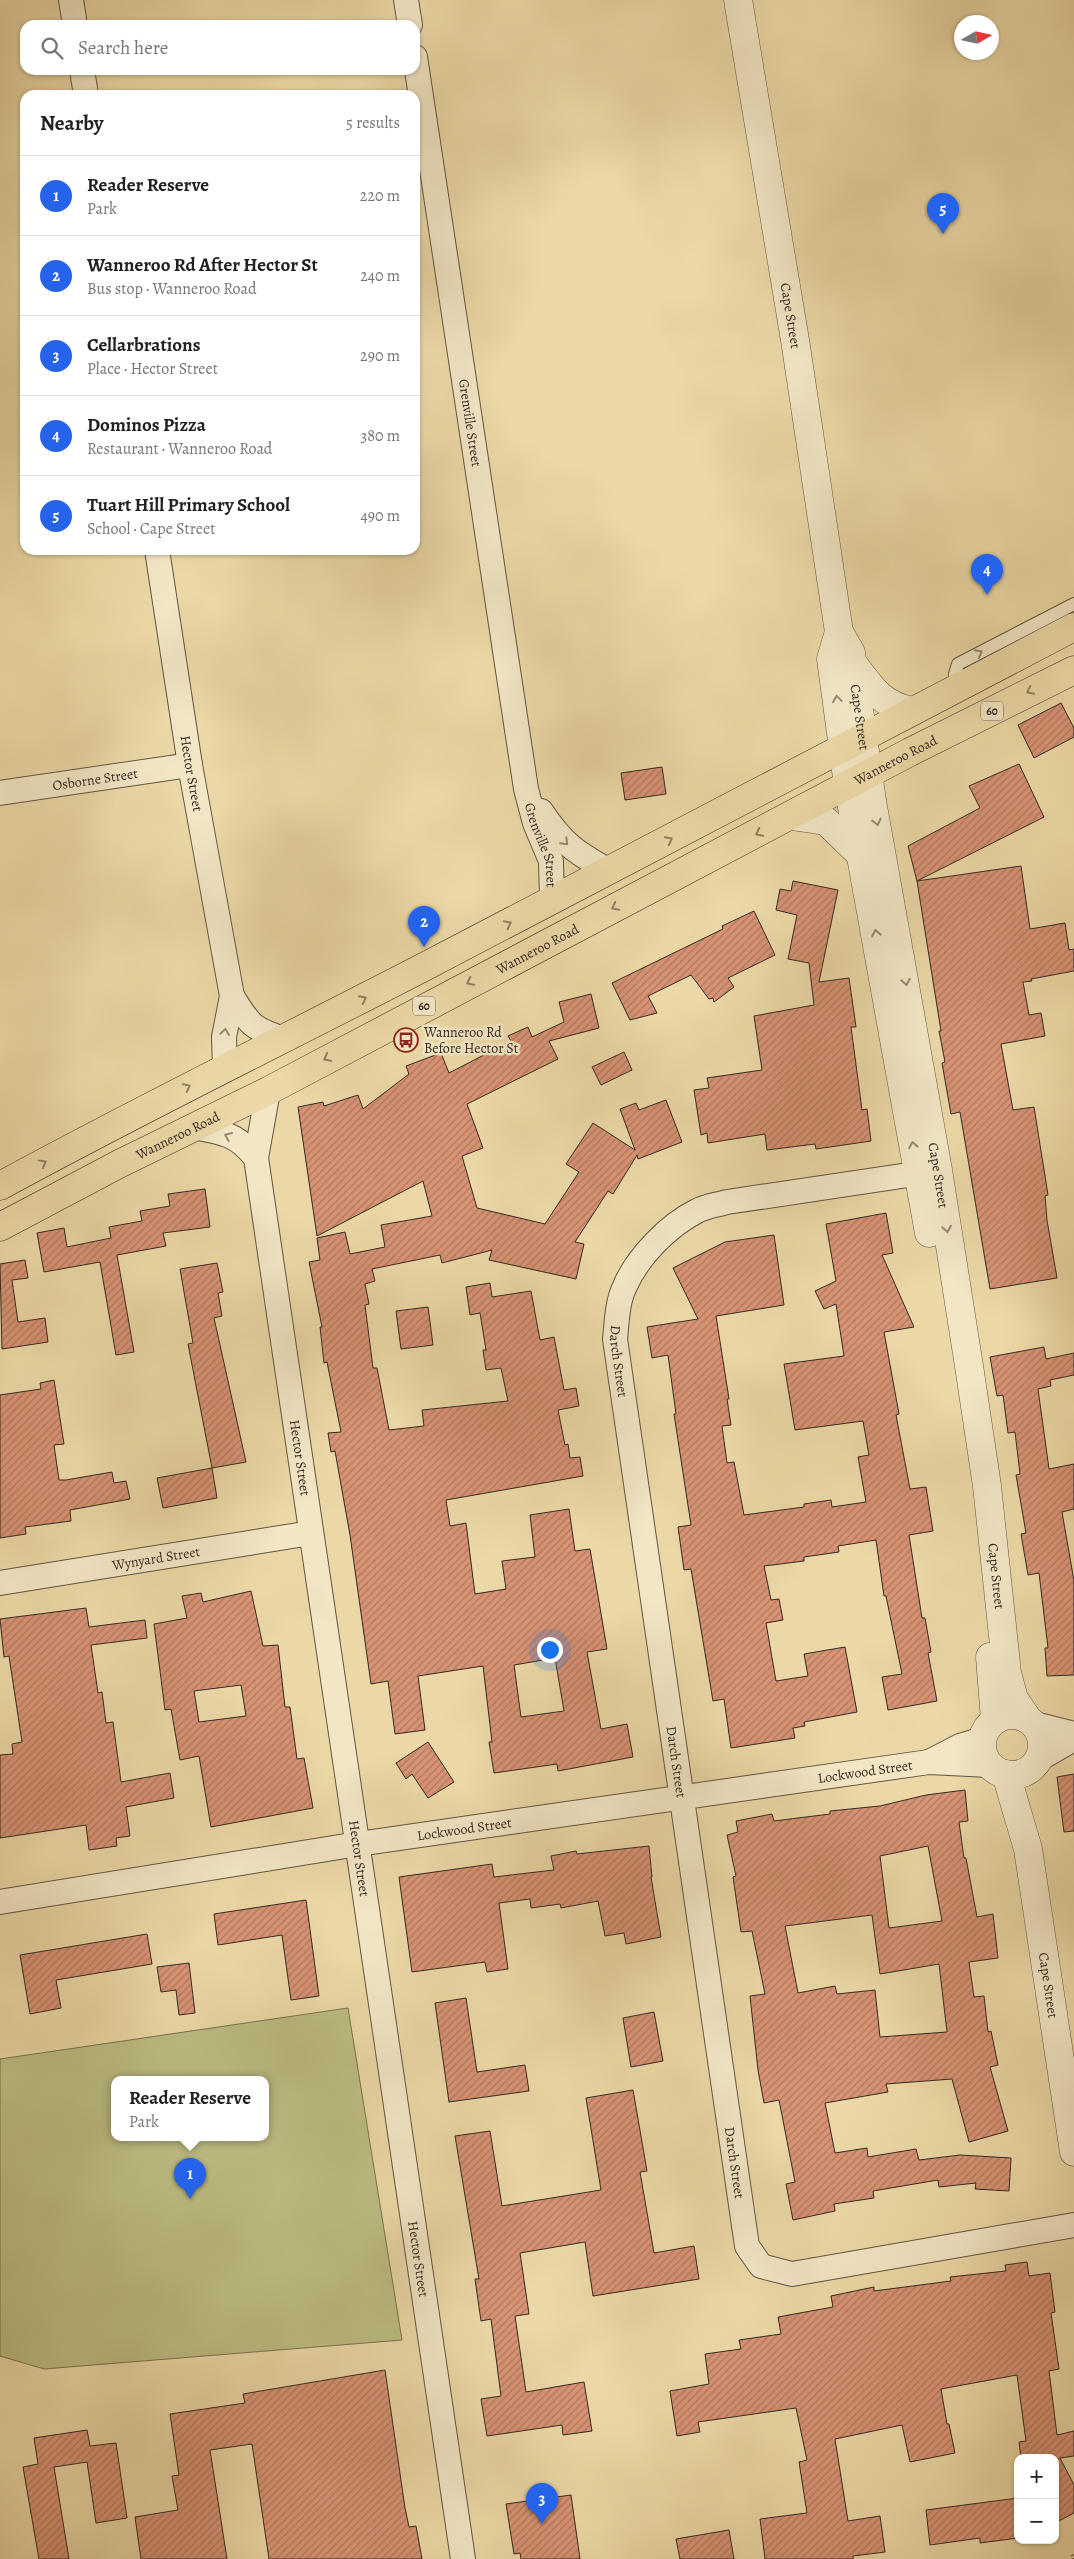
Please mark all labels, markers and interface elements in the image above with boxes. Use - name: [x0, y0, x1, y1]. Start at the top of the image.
- north arrow: [954, 15, 999, 60]
- search box: [20, 20, 420, 75]
- icon: search: [38, 34, 66, 62]
- text: Search here: [78, 35, 168, 61]
- text: Nearby: [40, 109, 103, 137]
- text: 5 results: [346, 112, 400, 134]
- text: Reader Reserve: [87, 172, 209, 198]
- text: 1: [53, 185, 59, 207]
- text: 220 m: [360, 185, 400, 207]
- pin: 5: [927, 193, 959, 234]
- text: Park: [87, 198, 117, 220]
- text: Wanneroo Rd After Hector St: [87, 252, 318, 278]
- text: 2: [52, 265, 60, 287]
- text: 240 m: [360, 265, 400, 287]
- text: Bus stop · Wanneroo Road: [87, 278, 257, 300]
- street label: Cape Street: [776, 281, 806, 350]
- text: Cellarbrations: [87, 332, 201, 358]
- text: 3: [53, 345, 59, 367]
- text: 290 m: [360, 345, 400, 367]
- text: Place · Hector Street: [87, 358, 218, 380]
- street label: Grenville Street: [454, 378, 487, 468]
- text: Dominos Pizza: [87, 412, 206, 438]
- text: 4: [52, 425, 60, 447]
- text: 380 m: [361, 425, 400, 447]
- text: Restaurant · Wanneroo Road: [87, 438, 272, 460]
- text: Tuart Hill Primary School: [87, 492, 290, 518]
- text: 5: [53, 505, 59, 527]
- text: 490 m: [360, 505, 400, 527]
- text: School · Cape Street: [87, 518, 215, 540]
- pin: 4: [971, 554, 1003, 595]
- one-way arrow: [973, 649, 982, 659]
- street label: Cape Street: [846, 683, 874, 752]
- one-way arrow: [1027, 685, 1036, 695]
- one-way arrow: [832, 694, 842, 703]
- road number: 60: [981, 701, 1003, 720]
- street label: Wanneroo Road: [850, 730, 941, 790]
- street label: Hector Street: [176, 734, 208, 813]
- street label: Osborne Street: [51, 763, 139, 795]
- street label: Grenville Street: [520, 800, 561, 888]
- one-way arrow: [871, 818, 882, 826]
- one-way arrow: [755, 826, 764, 836]
- one-way arrow: [559, 836, 568, 845]
- one-way arrow: [664, 836, 673, 846]
- one-way arrow: [611, 901, 620, 911]
- pin: 2: [408, 906, 440, 947]
- street label: Wanneroo Road: [492, 919, 582, 979]
- one-way arrow: [502, 920, 511, 930]
- one-way arrow: [871, 929, 881, 937]
- one-way arrow: [467, 976, 476, 986]
- one-way arrow: [900, 978, 910, 986]
- one-way arrow: [358, 995, 367, 1005]
- road number: 60: [413, 996, 435, 1016]
- place label: Wanneroo Rd Before Hector St: [423, 1023, 519, 1058]
- bus stop icon: Wanneroo Rd Before Hector St: [393, 1027, 419, 1053]
- one-way arrow: [220, 1028, 230, 1036]
- one-way arrow: [323, 1052, 332, 1062]
- one-way arrow: [182, 1083, 191, 1094]
- street label: Wanneroo Road: [132, 1106, 223, 1164]
- one-way arrow: [224, 1131, 233, 1142]
- one-way arrow: [909, 1140, 919, 1149]
- street label: Cape Street: [924, 1141, 953, 1210]
- one-way arrow: [37, 1159, 46, 1169]
- one-way arrow: [941, 1225, 952, 1233]
- street label: Darch Street: [605, 1324, 633, 1399]
- street label: Hector Street: [285, 1418, 315, 1497]
- street label: Wynyard Street: [110, 1541, 202, 1575]
- street label: Cape Street: [984, 1542, 1010, 1610]
- your location: [537, 1637, 563, 1663]
- street label: Darch Street: [662, 1725, 691, 1799]
- street label: Lockwood Street: [817, 1755, 914, 1787]
- street label: Lockwood Street: [416, 1813, 513, 1845]
- street label: Hector Street: [344, 1819, 375, 1898]
- street label: Cape Street: [1034, 1951, 1063, 2020]
- popup: [111, 2076, 269, 2141]
- text: Reader Reserve: [129, 2085, 251, 2111]
- text: Park: [129, 2111, 159, 2133]
- street label: Darch Street: [720, 2126, 750, 2200]
- pin: 1: [174, 2158, 206, 2199]
- street label: Hector Street: [404, 2220, 434, 2299]
- map controls: [1014, 2454, 1059, 2544]
- button: +: [1014, 2454, 1059, 2499]
- pin: 3: [526, 2483, 558, 2524]
- button: −: [1014, 2499, 1059, 2544]

